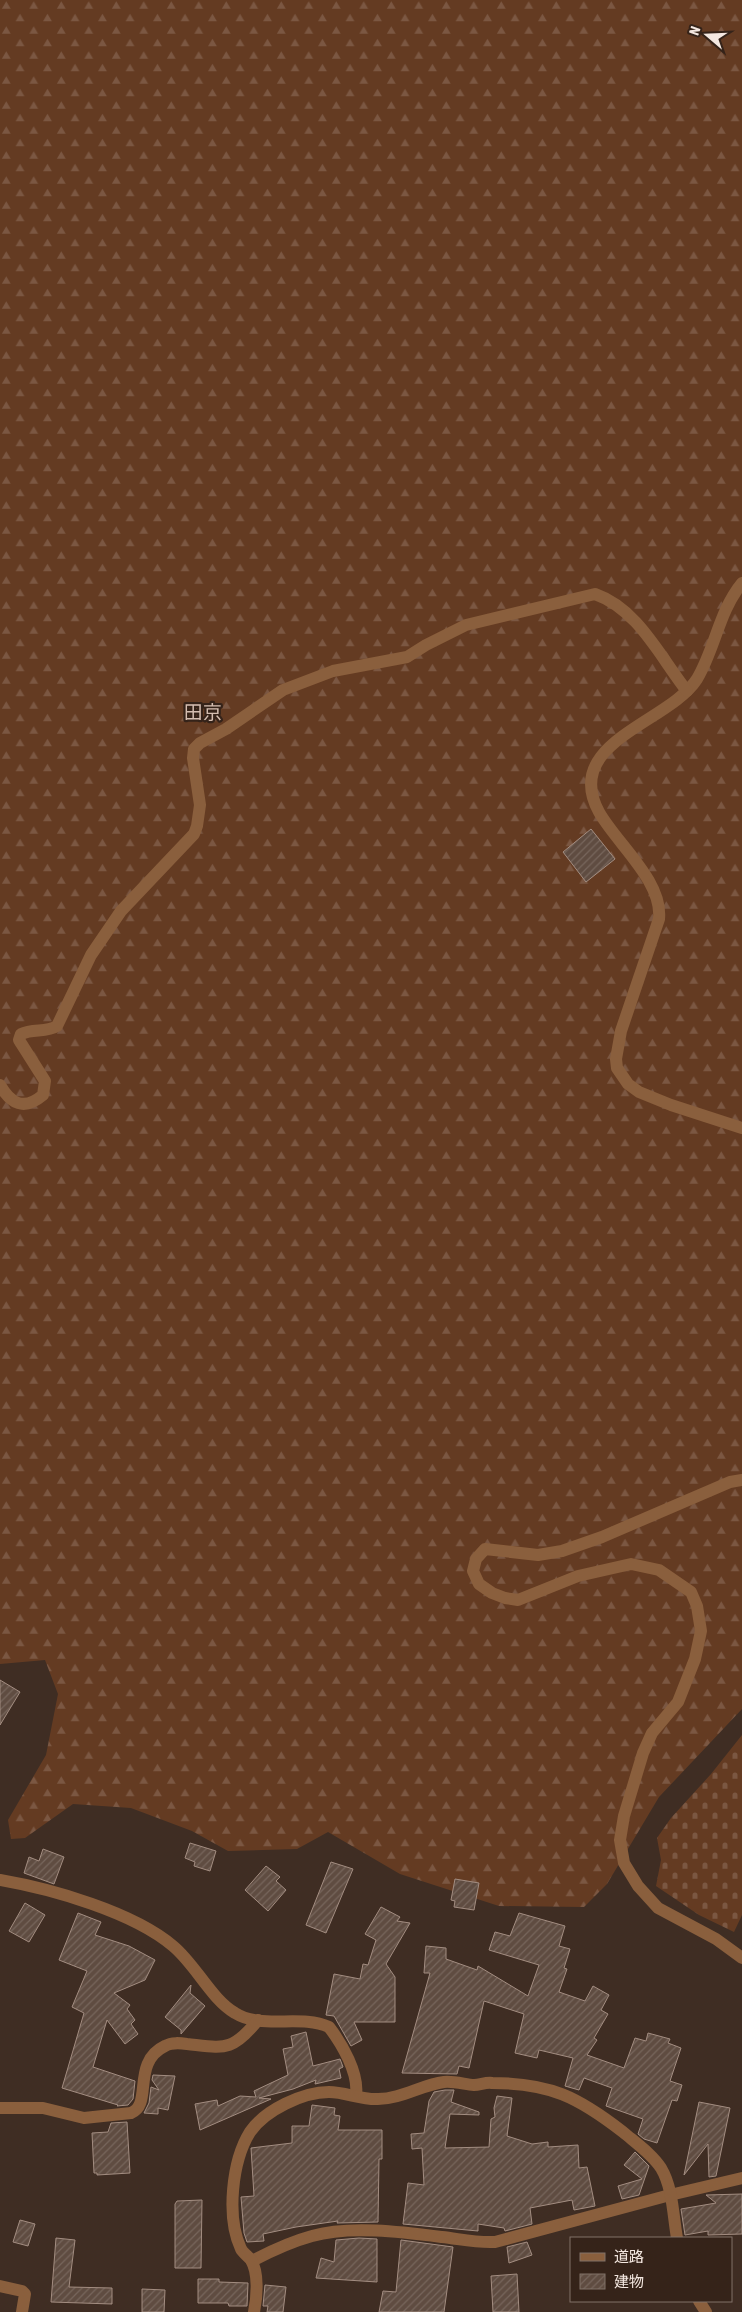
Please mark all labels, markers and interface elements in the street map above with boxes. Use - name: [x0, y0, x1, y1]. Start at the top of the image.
- north arrow: [682, 10, 732, 60]
- text: N: [686, 24, 704, 37]
- district label: 田京: [184, 701, 222, 723]
- legend: [570, 2237, 732, 2302]
- text: 道路: [614, 2248, 644, 2265]
- text: 建物: [614, 2273, 644, 2290]

